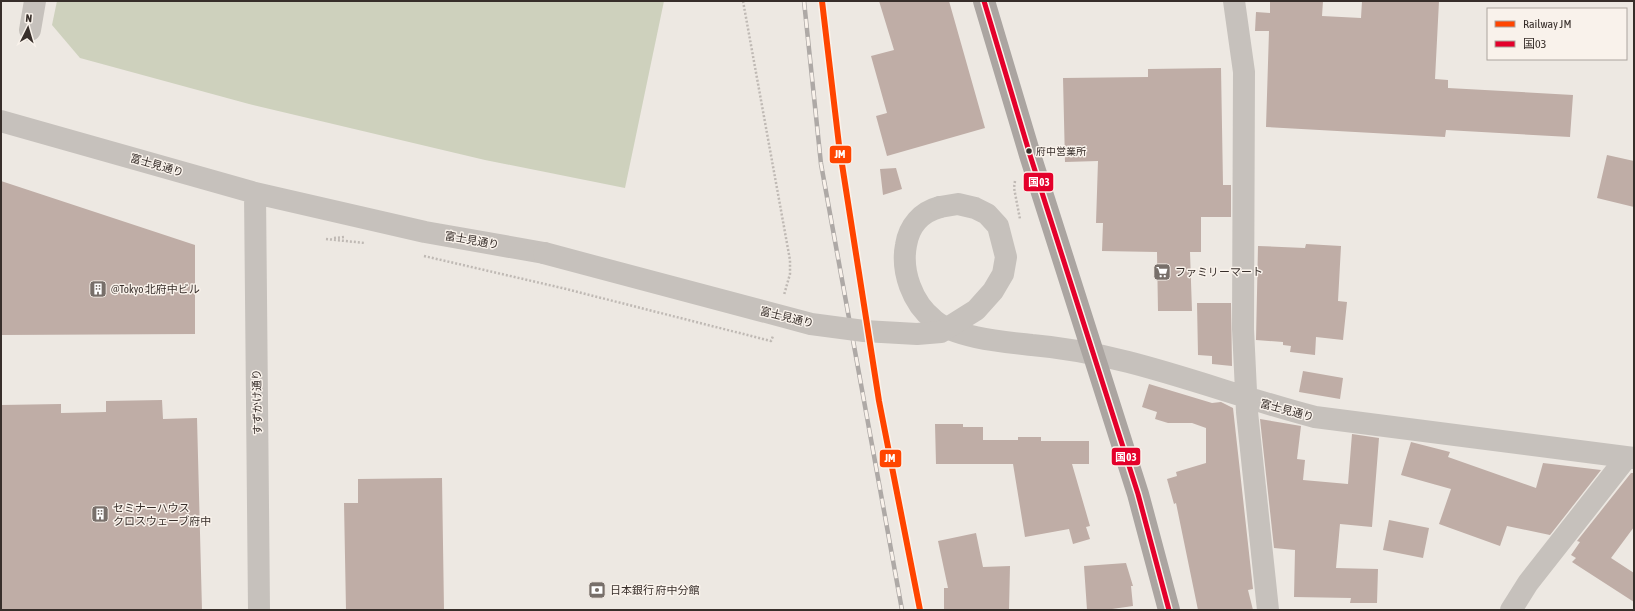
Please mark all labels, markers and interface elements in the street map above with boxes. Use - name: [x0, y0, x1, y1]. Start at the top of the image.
- north arrow: [8, 8, 48, 48]
- legend: [1487, 8, 1627, 60]
- text: N: [25, 12, 33, 24]
- text: Railway JM: [1523, 17, 1572, 31]
- text: 国03: [1523, 37, 1546, 51]
- line badge: JM: [829, 145, 852, 164]
- marker: 府中営業所: [1024, 146, 1034, 156]
- place label: 府中営業所: [1036, 146, 1086, 157]
- text: JM: [834, 148, 845, 160]
- street label: 富士見通り: [129, 152, 185, 178]
- line badge: 国03: [1023, 172, 1054, 192]
- text: 国03: [1028, 176, 1050, 188]
- street label: 富士見通り: [444, 229, 500, 251]
- supermarket icon: ファミリーマート: [1152, 262, 1172, 282]
- place label: ファミリーマート: [1175, 266, 1263, 278]
- building icon: @Tokyo 北府中ビル: [88, 279, 108, 299]
- place label: @Tokyo 北府中ビル: [111, 283, 200, 295]
- street label: 富士見通り: [759, 305, 815, 329]
- street label: すずかけ通り: [250, 369, 264, 435]
- street label: 富士見通り: [1259, 397, 1315, 423]
- line badge: 国03: [1111, 447, 1141, 466]
- line badge: JM: [879, 449, 902, 468]
- text: 国03: [1115, 451, 1137, 463]
- text: JM: [884, 452, 895, 464]
- place label: セミナーハウス クロスウェーブ府中: [113, 502, 211, 527]
- building icon: セミナーハウス クロスウェーブ府中: [90, 504, 110, 524]
- bank icon: 日本銀行 府中分館: [587, 580, 607, 600]
- place label: 日本銀行 府中分館: [610, 584, 700, 596]

